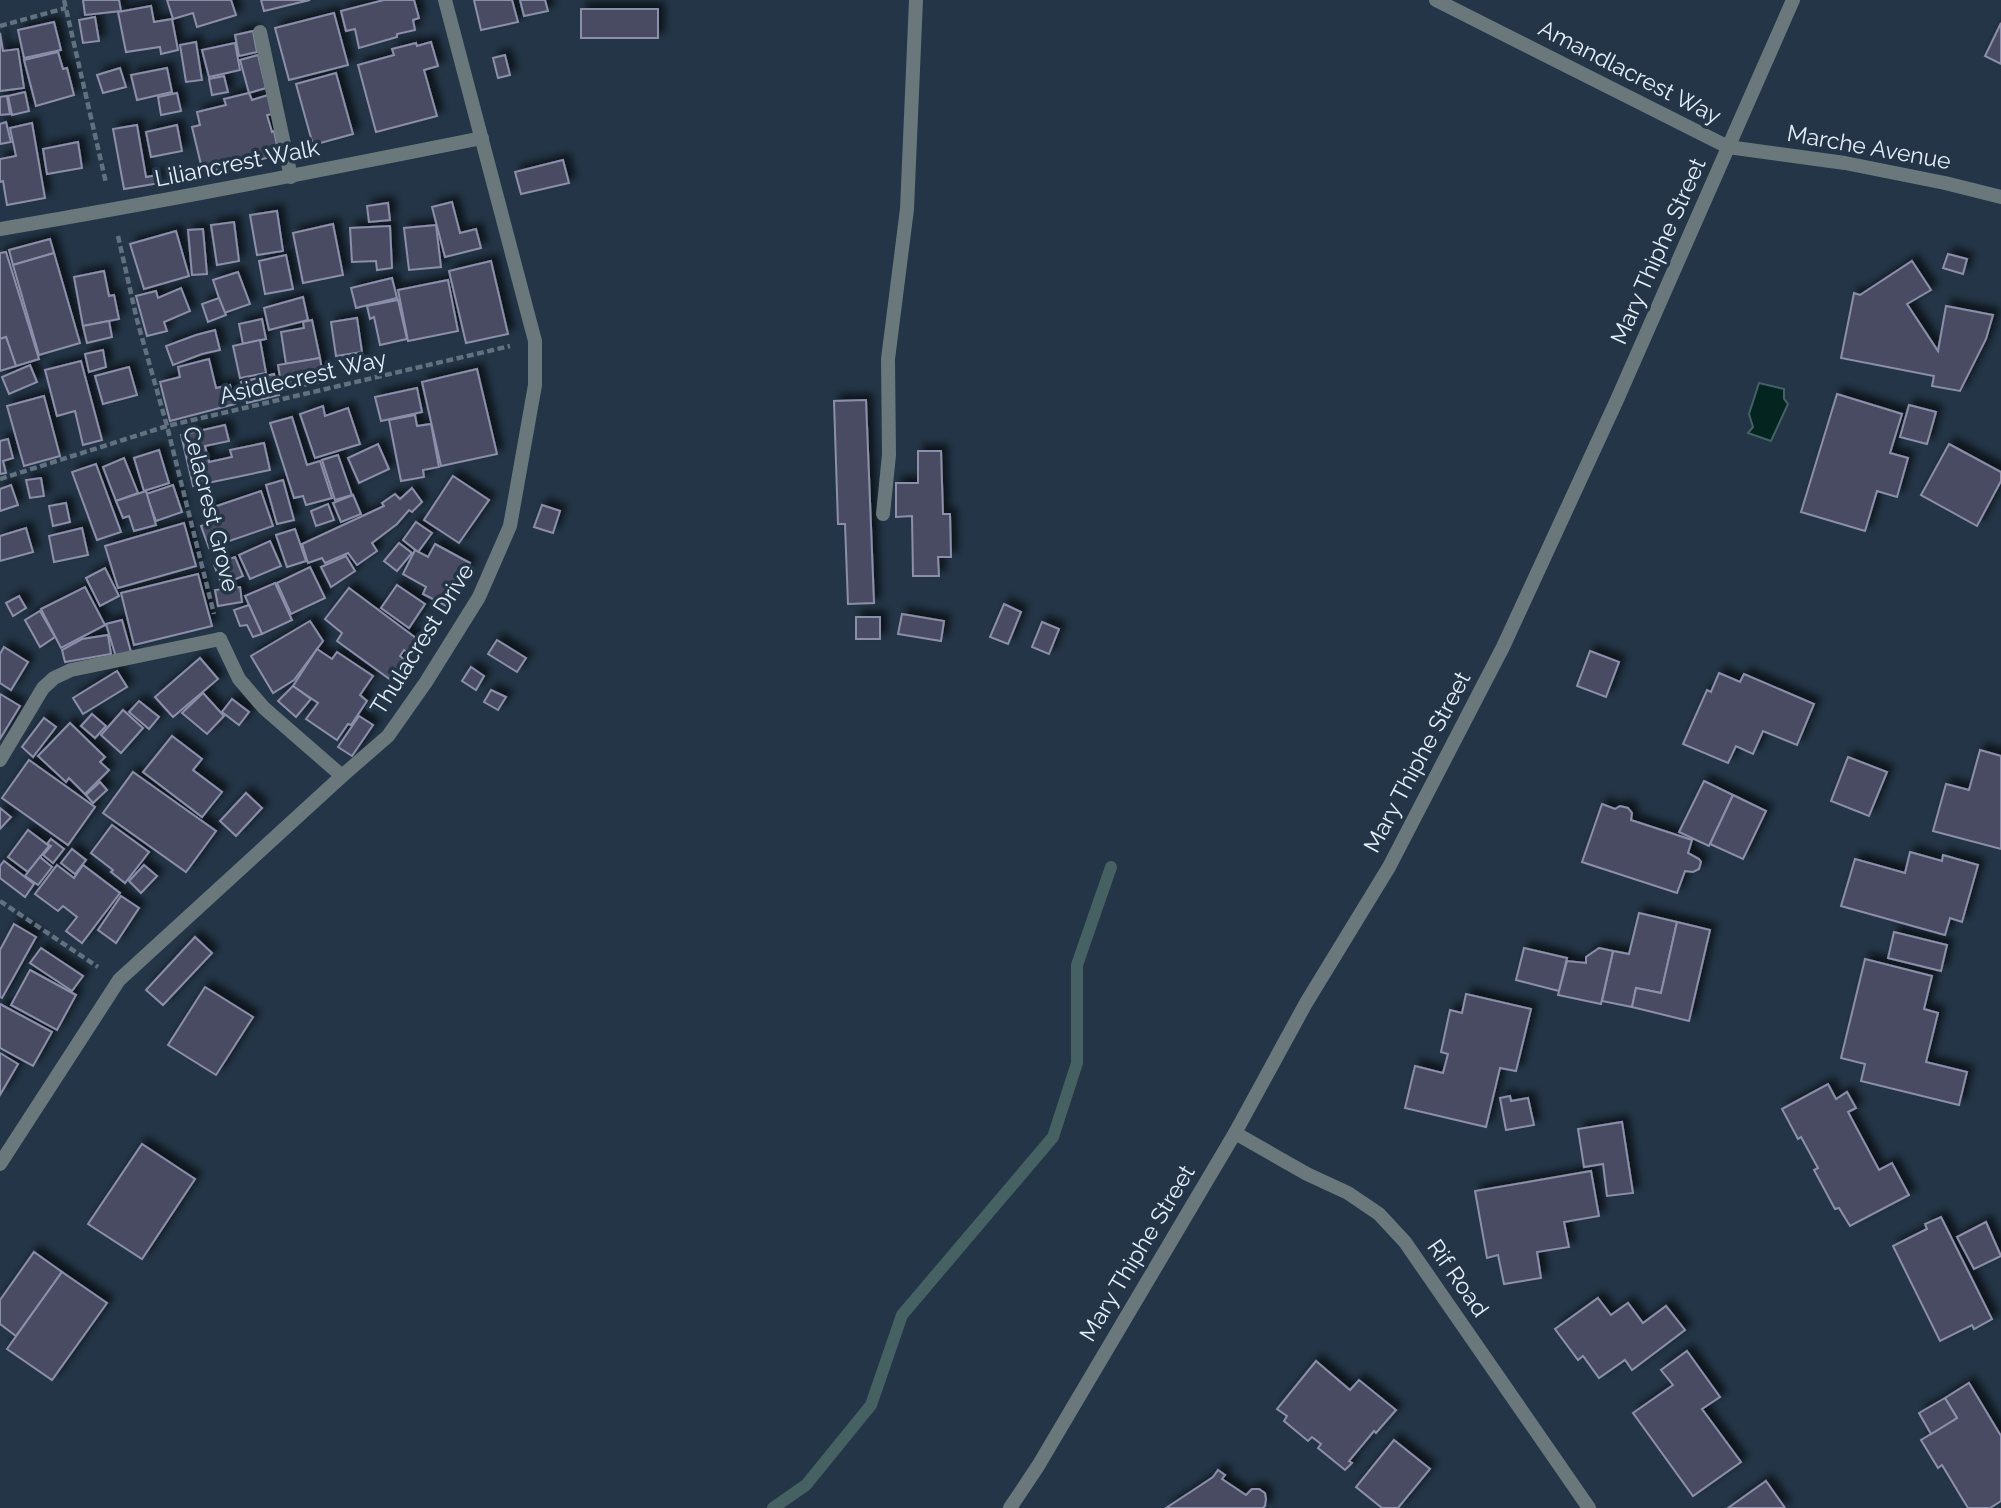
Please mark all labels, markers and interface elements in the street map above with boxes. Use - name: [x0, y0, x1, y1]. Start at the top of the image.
- street label: Amandlacrest Way: [1535, 14, 1726, 129]
- street label: Marche Avenue: [1785, 119, 1953, 174]
- street label: Liliancrest Walk: [152, 133, 322, 192]
- street label: Mary Thiphe Street: [1604, 153, 1711, 348]
- street label: Asidlecrest Way: [217, 344, 389, 409]
- street label: Celacrest Grove: [178, 423, 245, 594]
- street label: Thulacrest Drive: [364, 558, 479, 719]
- street label: Mary Thiphe Street: [1357, 666, 1476, 857]
- street label: Mary Thiphe Street: [1073, 1159, 1200, 1346]
- street label: Rif Road: [1422, 1234, 1495, 1322]

